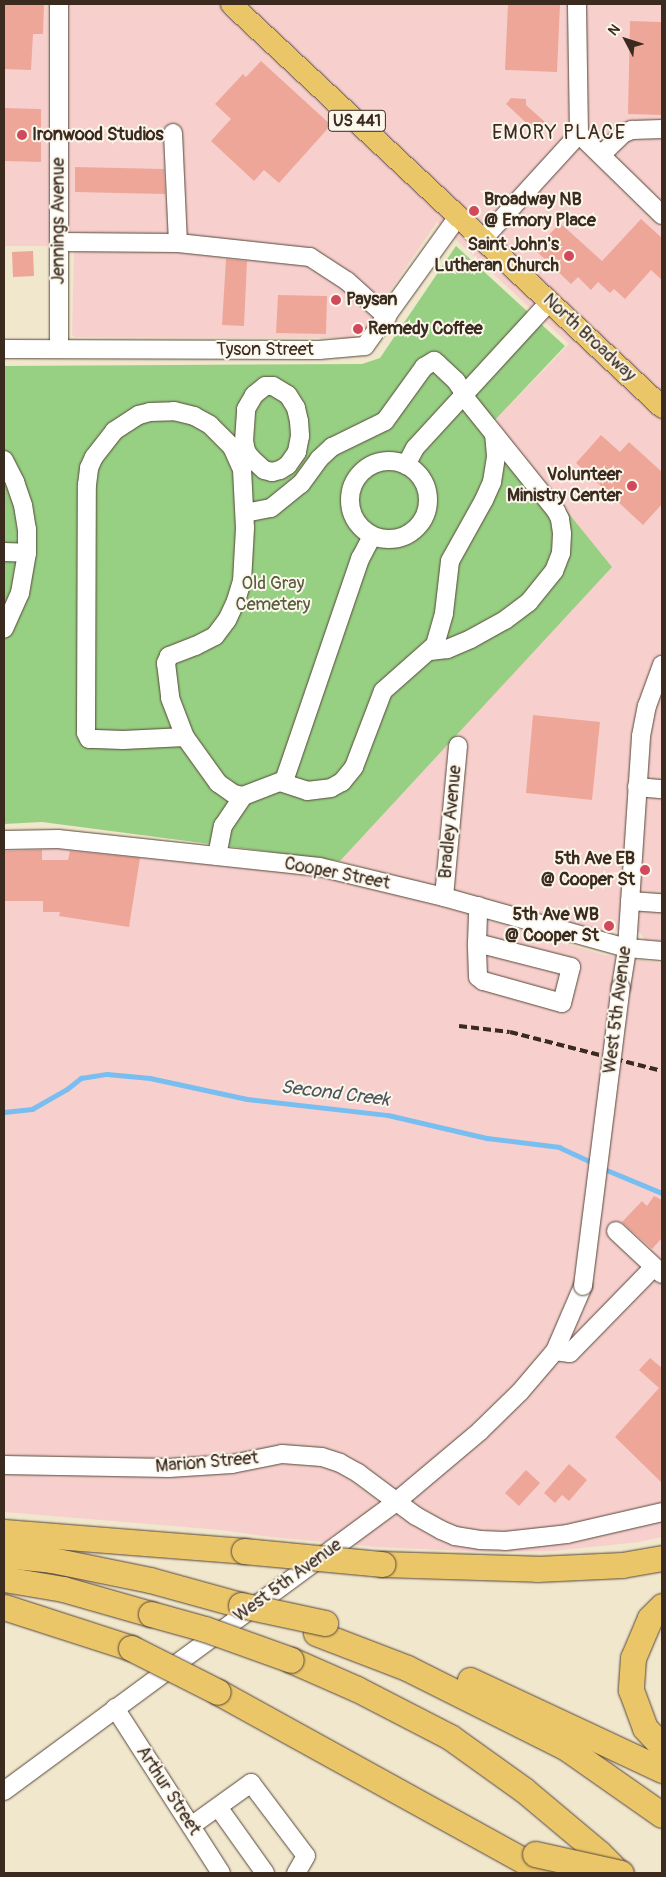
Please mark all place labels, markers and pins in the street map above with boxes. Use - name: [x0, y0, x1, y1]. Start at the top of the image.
- place label: Ironwood Studios: [32, 124, 164, 146]
- marker: Ironwood Studios: [16, 129, 28, 141]
- place label: Broadway NB @ Emory Place: [484, 190, 596, 232]
- marker: Broadway NB @ Emory Place: [468, 205, 480, 217]
- place label: Saint John's Lutheran Church: [434, 235, 559, 278]
- marker: Saint John's Lutheran Church: [563, 250, 575, 262]
- place label: Paysan: [346, 289, 397, 311]
- marker: Paysan: [330, 294, 342, 306]
- place label: Remedy Coffee: [368, 318, 483, 340]
- marker: Remedy Coffee: [352, 323, 364, 335]
- place label: Volunteer Ministry Center: [507, 465, 622, 508]
- marker: Volunteer Ministry Center: [626, 480, 638, 492]
- place label: 5th Ave EB @ Cooper St: [541, 849, 635, 892]
- marker: 5th Ave EB @ Cooper St: [639, 864, 651, 876]
- place label: 5th Ave WB @ Cooper St: [505, 905, 599, 948]
- marker: 5th Ave WB @ Cooper St: [603, 920, 615, 932]

